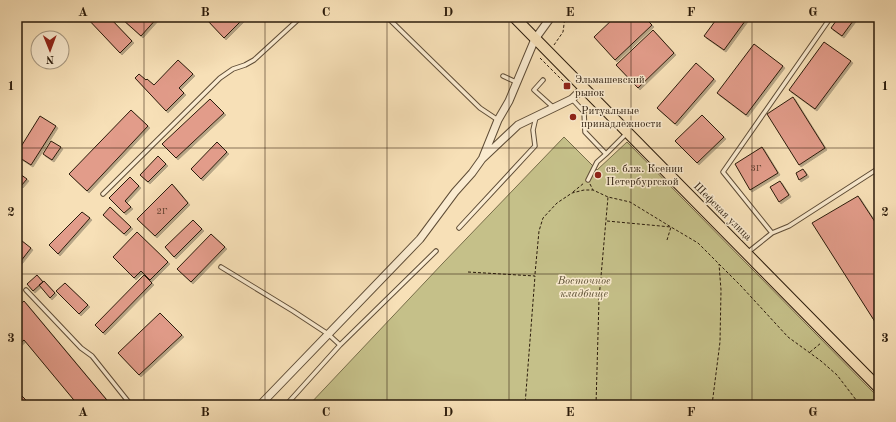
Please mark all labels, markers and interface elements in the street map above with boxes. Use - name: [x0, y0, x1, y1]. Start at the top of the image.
- text: A: [78, 6, 88, 19]
- text: B: [200, 6, 210, 19]
- text: C: [322, 6, 330, 19]
- text: D: [443, 6, 453, 19]
- text: E: [566, 6, 575, 19]
- text: F: [687, 6, 696, 19]
- text: G: [808, 6, 818, 19]
- north arrow: [30, 30, 70, 70]
- text: N: [45, 53, 54, 64]
- place label: Эльмашевский рынок: [575, 75, 645, 99]
- text: 1: [7, 80, 15, 93]
- text: 1: [881, 80, 889, 93]
- marker: Эльмашевский рынок: [562, 81, 572, 91]
- place label: Ритуальные принадлежности: [581, 106, 661, 130]
- marker: Ритуальные принадлежности: [568, 112, 578, 122]
- place label: св. блж. Ксении Петербургской: [606, 164, 683, 188]
- house number: 3Г: [750, 164, 762, 173]
- marker: св. блж. Ксении Петербургской: [593, 170, 603, 180]
- street label: Шефская улица: [691, 181, 754, 244]
- text: 2: [7, 206, 15, 219]
- text: 2: [881, 206, 889, 219]
- house number: 2Г: [156, 207, 168, 216]
- park label: Восточное кладбище: [556, 276, 611, 300]
- text: 3: [7, 332, 15, 345]
- text: 3: [881, 332, 889, 345]
- text: A: [78, 406, 88, 419]
- text: B: [200, 406, 210, 419]
- text: C: [322, 406, 330, 419]
- text: D: [443, 406, 453, 419]
- text: E: [566, 406, 575, 419]
- text: F: [687, 406, 696, 419]
- text: G: [808, 406, 818, 419]

